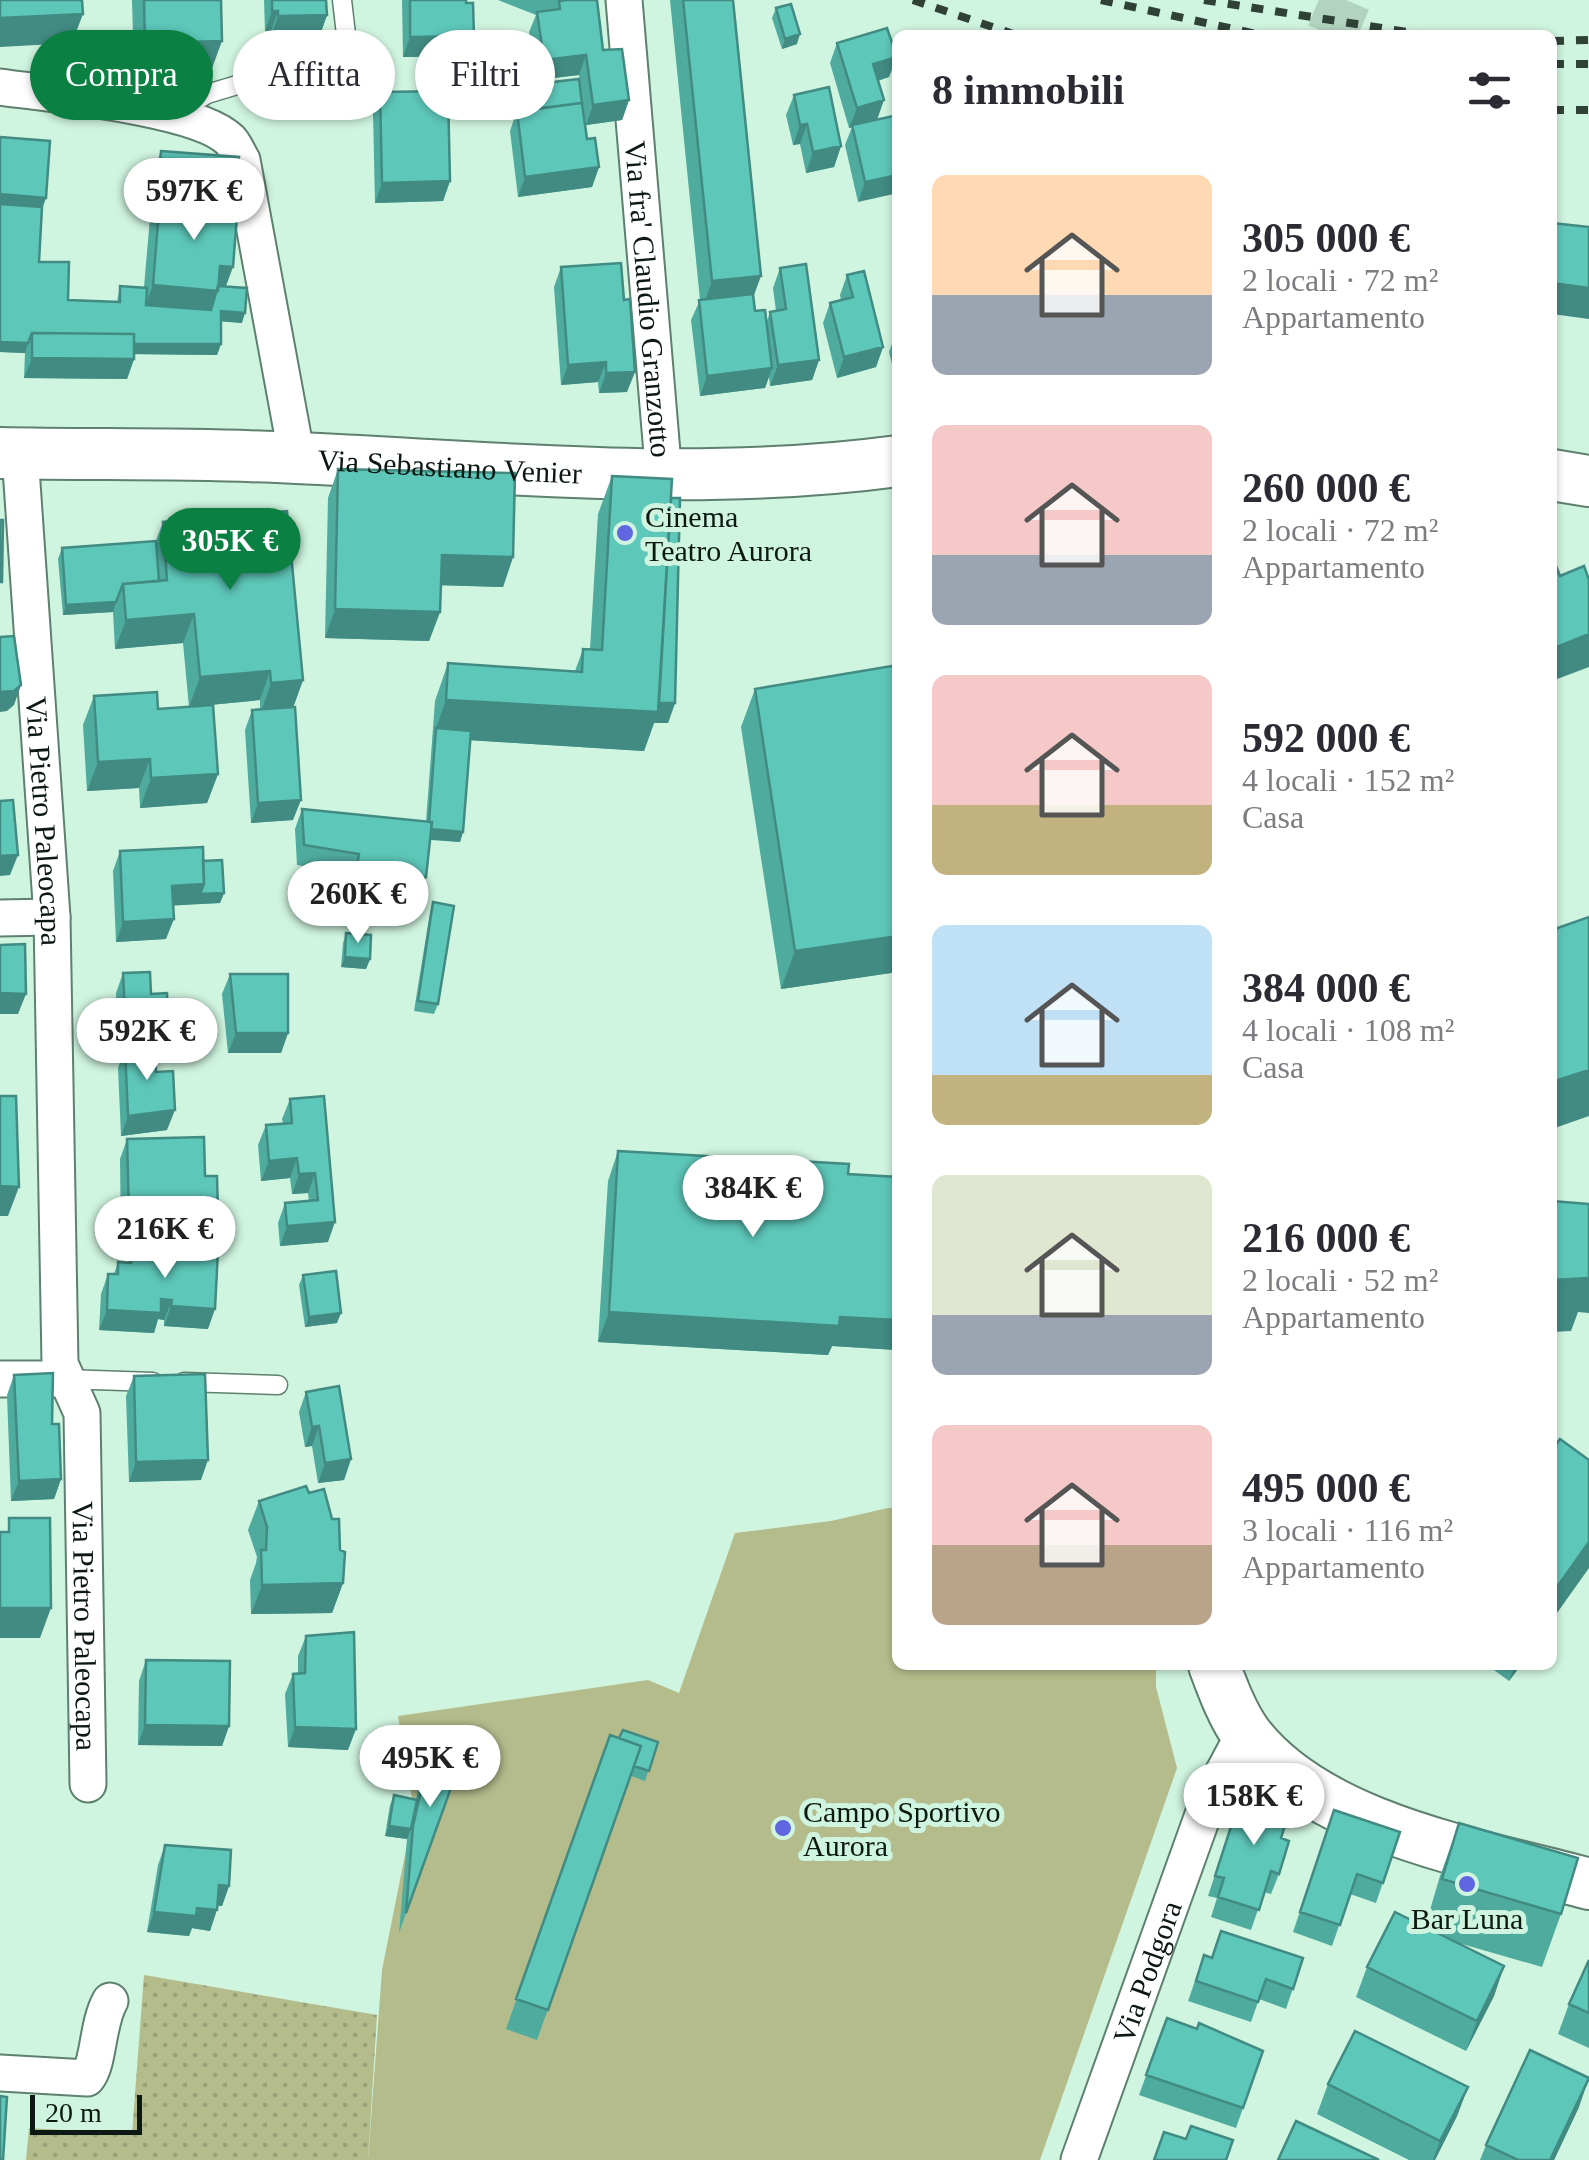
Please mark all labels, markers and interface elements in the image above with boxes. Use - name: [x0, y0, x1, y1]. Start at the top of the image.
- chip: Compra: [30, 30, 213, 120]
- chip: Affitta: [233, 30, 395, 120]
- chip: Filtri: [415, 30, 555, 120]
- icon: filters: [1462, 63, 1517, 118]
- text: 8 immobili: [932, 67, 1125, 113]
- street label: Via fra' Claudio Granzotto: [619, 139, 679, 459]
- pin: 597K €: [113, 158, 275, 243]
- text: 597K €: [146, 172, 242, 208]
- icon: home: [1012, 215, 1132, 335]
- text: 305 000 €: [1242, 215, 1410, 261]
- text: 2 locali · 72 m²: [1242, 262, 1438, 298]
- text: Appartamento: [1242, 299, 1425, 335]
- street label: Via Sebastiano Venier: [317, 442, 582, 489]
- icon: home: [1012, 465, 1132, 585]
- text: 260 000 €: [1242, 465, 1410, 511]
- place label: Cinema Teatro Aurora: [645, 500, 812, 567]
- pin: 305K €: [149, 508, 311, 593]
- text: 2 locali · 72 m²: [1242, 512, 1438, 548]
- text: 305K €: [182, 522, 278, 558]
- marker: Cinema Teatro Aurora: [614, 522, 636, 544]
- text: Appartamento: [1242, 549, 1425, 585]
- street label: Via Pietro Paleocapa: [20, 695, 69, 946]
- icon: home: [1012, 715, 1132, 835]
- text: 592 000 €: [1242, 715, 1410, 761]
- text: 4 locali · 152 m²: [1242, 762, 1454, 798]
- text: Casa: [1242, 799, 1304, 835]
- pin: 260K €: [277, 861, 439, 946]
- text: 260K €: [310, 875, 406, 911]
- icon: home: [1012, 965, 1132, 1085]
- text: 384 000 €: [1242, 965, 1410, 1011]
- pin: 592K €: [66, 998, 228, 1083]
- text: 592K €: [99, 1012, 195, 1048]
- text: 4 locali · 108 m²: [1242, 1012, 1454, 1048]
- text: Casa: [1242, 1049, 1304, 1085]
- pin: 384K €: [672, 1155, 834, 1240]
- text: 384K €: [705, 1169, 801, 1205]
- pin: 216K €: [84, 1196, 246, 1281]
- text: 216K €: [117, 1210, 213, 1246]
- icon: home: [1012, 1215, 1132, 1335]
- text: 216 000 €: [1242, 1215, 1410, 1261]
- text: 2 locali · 52 m²: [1242, 1262, 1438, 1298]
- text: Appartamento: [1242, 1299, 1425, 1335]
- icon: home: [1012, 1465, 1132, 1585]
- text: 495 000 €: [1242, 1465, 1410, 1511]
- street label: Via Pietro Paleocapa: [67, 1501, 104, 1751]
- text: 3 locali · 116 m²: [1242, 1512, 1453, 1548]
- text: Appartamento: [1242, 1549, 1425, 1585]
- pin: 495K €: [349, 1725, 511, 1810]
- text: 495K €: [382, 1739, 478, 1775]
- pin: 158K €: [1173, 1763, 1335, 1848]
- text: 158K €: [1206, 1777, 1302, 1813]
- place label: Campo Sportivo Aurora: [803, 1795, 1001, 1862]
- marker: Campo Sportivo Aurora: [772, 1817, 794, 1839]
- marker: Bar Luna: [1456, 1873, 1478, 1895]
- street label: Via Podgora: [1106, 1896, 1187, 2048]
- place label: Bar Luna: [1411, 1902, 1523, 1935]
- scale bar: [30, 2090, 142, 2134]
- text: 20 m: [45, 2097, 102, 2128]

